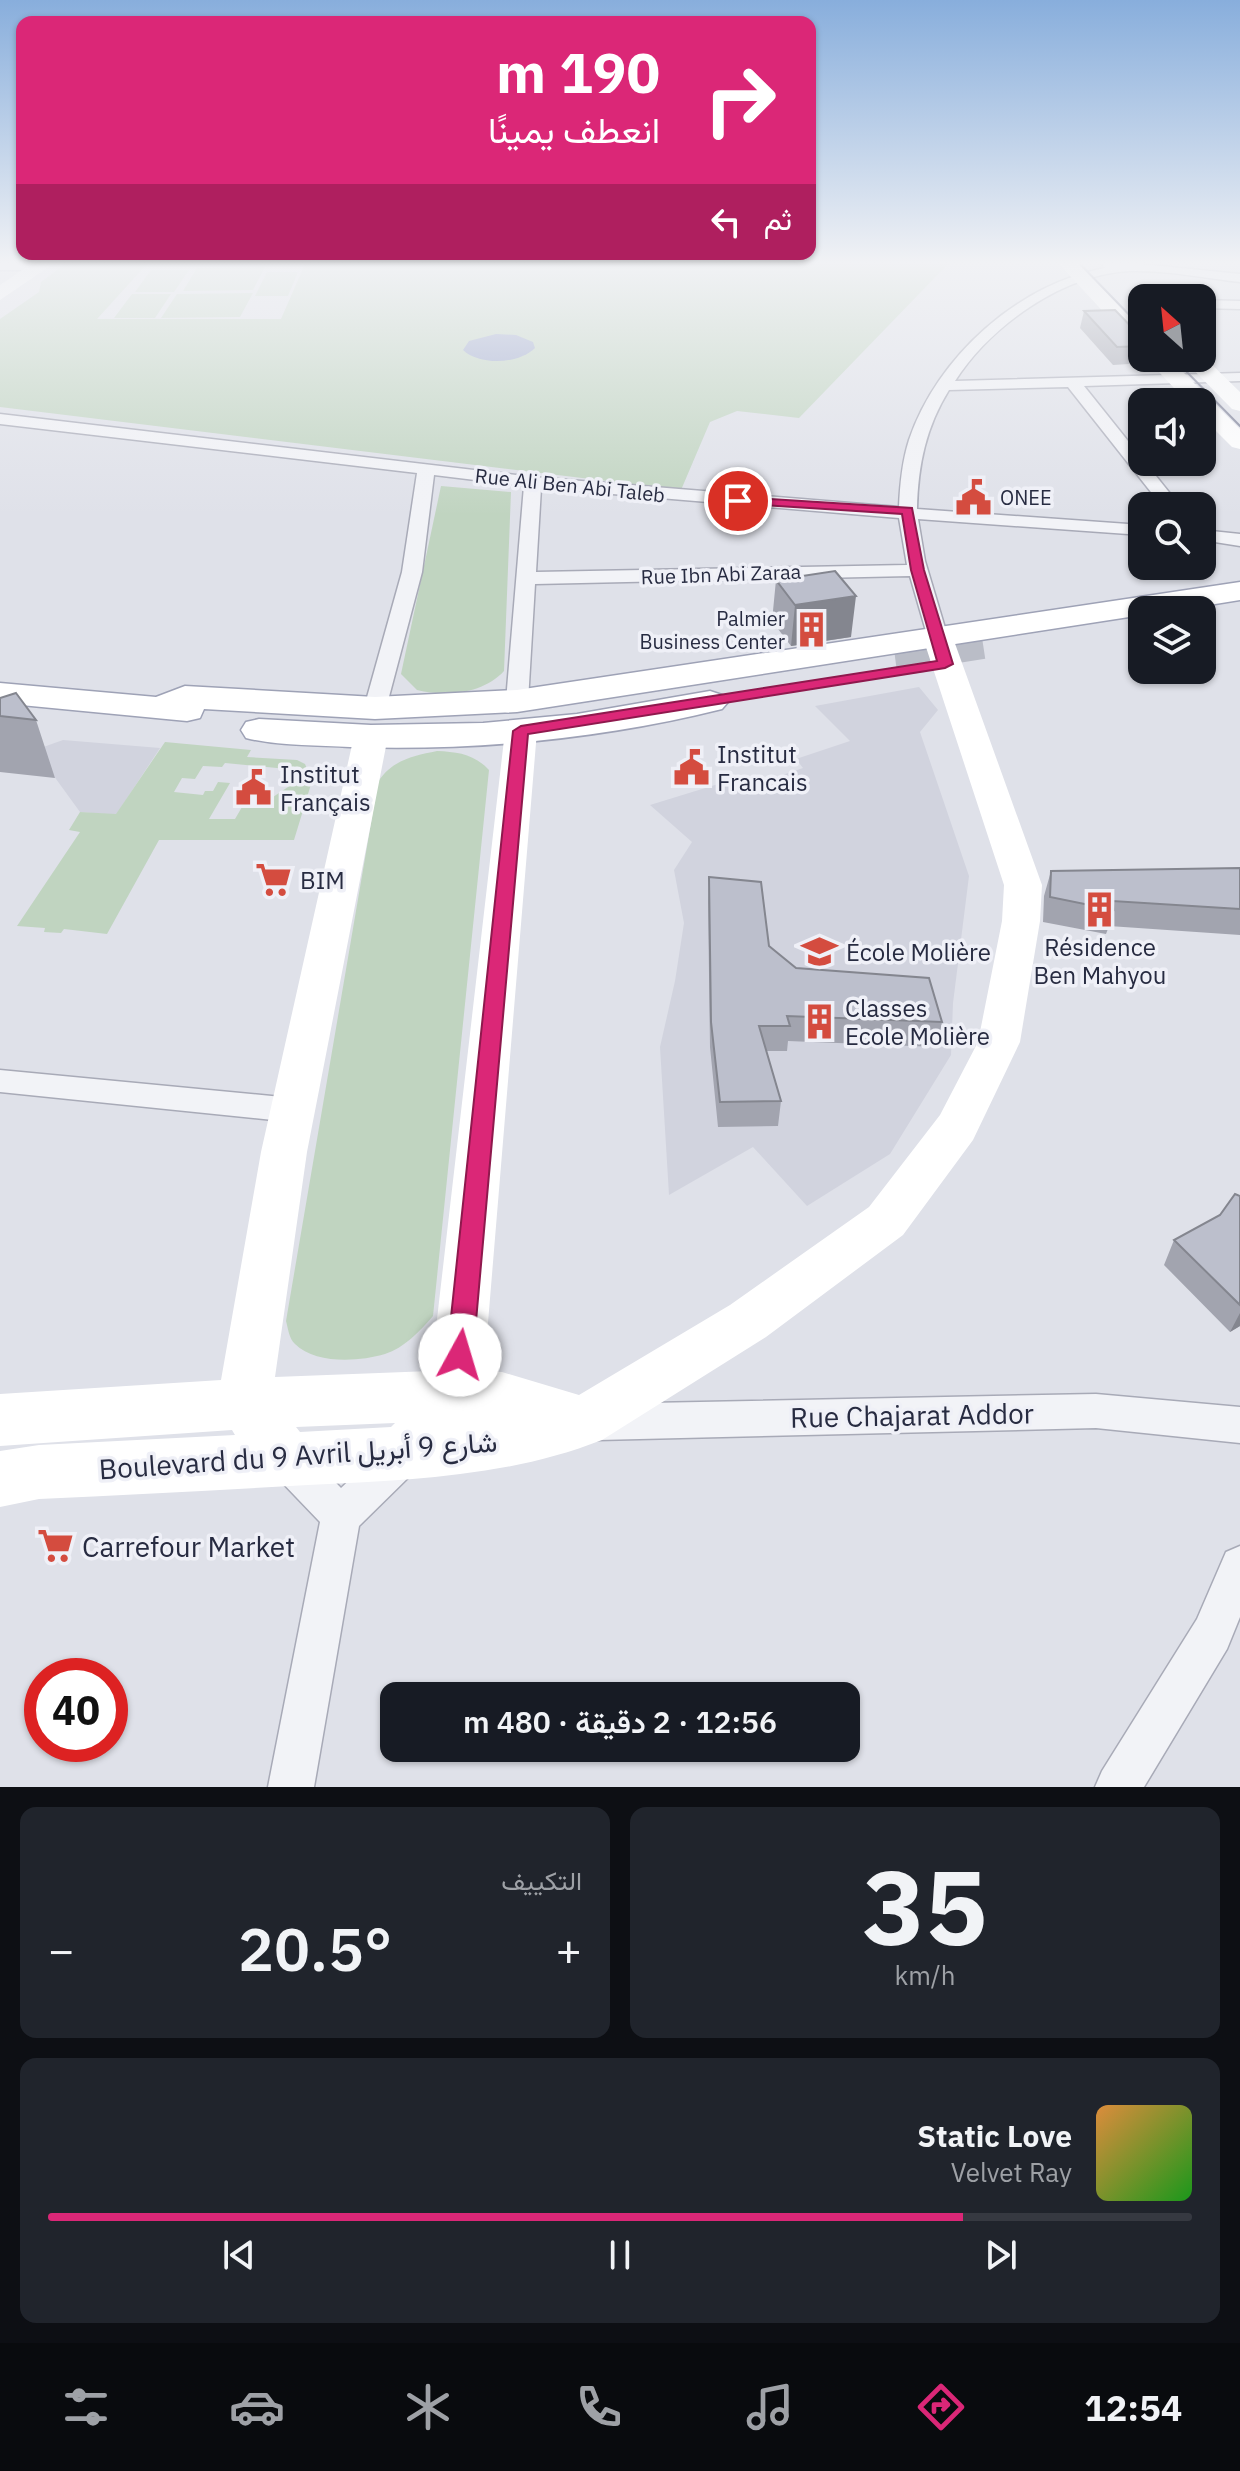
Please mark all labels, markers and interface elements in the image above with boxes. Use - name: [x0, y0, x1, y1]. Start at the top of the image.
- text: 190 m: [496, 36, 660, 108]
- icon: right: [688, 48, 792, 152]
- text: انعطف يمينًا: [488, 106, 660, 153]
- text: ثم: [764, 199, 792, 238]
- icon: left: [704, 200, 748, 244]
- north arrow: [1128, 284, 1216, 372]
- map controls: [1128, 284, 1216, 684]
- button: sound: [1128, 388, 1216, 476]
- street label: Rue Ali Ben Abi Taleb: [474, 462, 666, 508]
- pin: [704, 467, 772, 535]
- public building icon: ONEE: [955, 478, 993, 516]
- icon: arrive: [716, 479, 760, 523]
- place label: ONEE: [1000, 484, 1052, 511]
- button: search: [1128, 492, 1216, 580]
- street label: Rue Ibn Abi Zaraa: [640, 558, 802, 590]
- button: layers: [1128, 596, 1216, 684]
- place label: Palmier Business Center: [639, 605, 785, 655]
- building icon: Palmier Business Center: [792, 610, 830, 648]
- place label: Institut Francais: [717, 738, 808, 798]
- public building icon: Institut Francais: [672, 749, 710, 787]
- place label: Institut Français: [280, 758, 371, 818]
- public building icon: Institut Français: [235, 769, 273, 807]
- supermarket icon: BIM: [255, 861, 293, 899]
- place label: BIM: [300, 864, 345, 896]
- building icon: Résidence Ben Mahyou: [1081, 891, 1119, 929]
- place label: Résidence Ben Mahyou: [1034, 931, 1166, 991]
- school or university icon: École Molière: [801, 933, 839, 971]
- place label: École Molière: [846, 936, 991, 968]
- place label: Classes Ecole Molière: [845, 992, 990, 1052]
- building icon: Classes Ecole Molière: [800, 1003, 838, 1041]
- position arrow: [418, 1313, 502, 1397]
- street label: Rue Chajarat Addor: [790, 1394, 1034, 1436]
- street label: Boulevard du 9 Avril شارع 9 أبريل: [98, 1423, 499, 1488]
- supermarket icon: Carrefour Market: [37, 1527, 75, 1565]
- place label: Carrefour Market: [82, 1528, 295, 1565]
- speed limit sign: 40: [24, 1658, 128, 1762]
- text: 12:56 · 2 دقيقة · 480 m: [463, 1702, 777, 1741]
- text: 35: [863, 1838, 987, 1974]
- text: التكييف: [501, 1863, 582, 1897]
- text: 20.5°: [238, 1909, 392, 1988]
- text: −: [48, 1921, 74, 1978]
- text: +: [556, 1921, 582, 1978]
- text: km/h: [894, 1958, 956, 1992]
- text: Static Love: [917, 2116, 1072, 2155]
- text: Velvet Ray: [951, 2155, 1072, 2189]
- icon: previous: [217, 2233, 261, 2277]
- icon: pause: [598, 2233, 642, 2277]
- icon: next: [979, 2233, 1023, 2277]
- icon: filters: [58, 2379, 114, 2435]
- icon: car: [229, 2379, 285, 2435]
- icon: climate: [400, 2379, 456, 2435]
- icon: phone: [571, 2379, 627, 2435]
- icon: music: [742, 2379, 798, 2435]
- icon: directions: [913, 2379, 969, 2435]
- text: 12:54: [1084, 2384, 1182, 2431]

